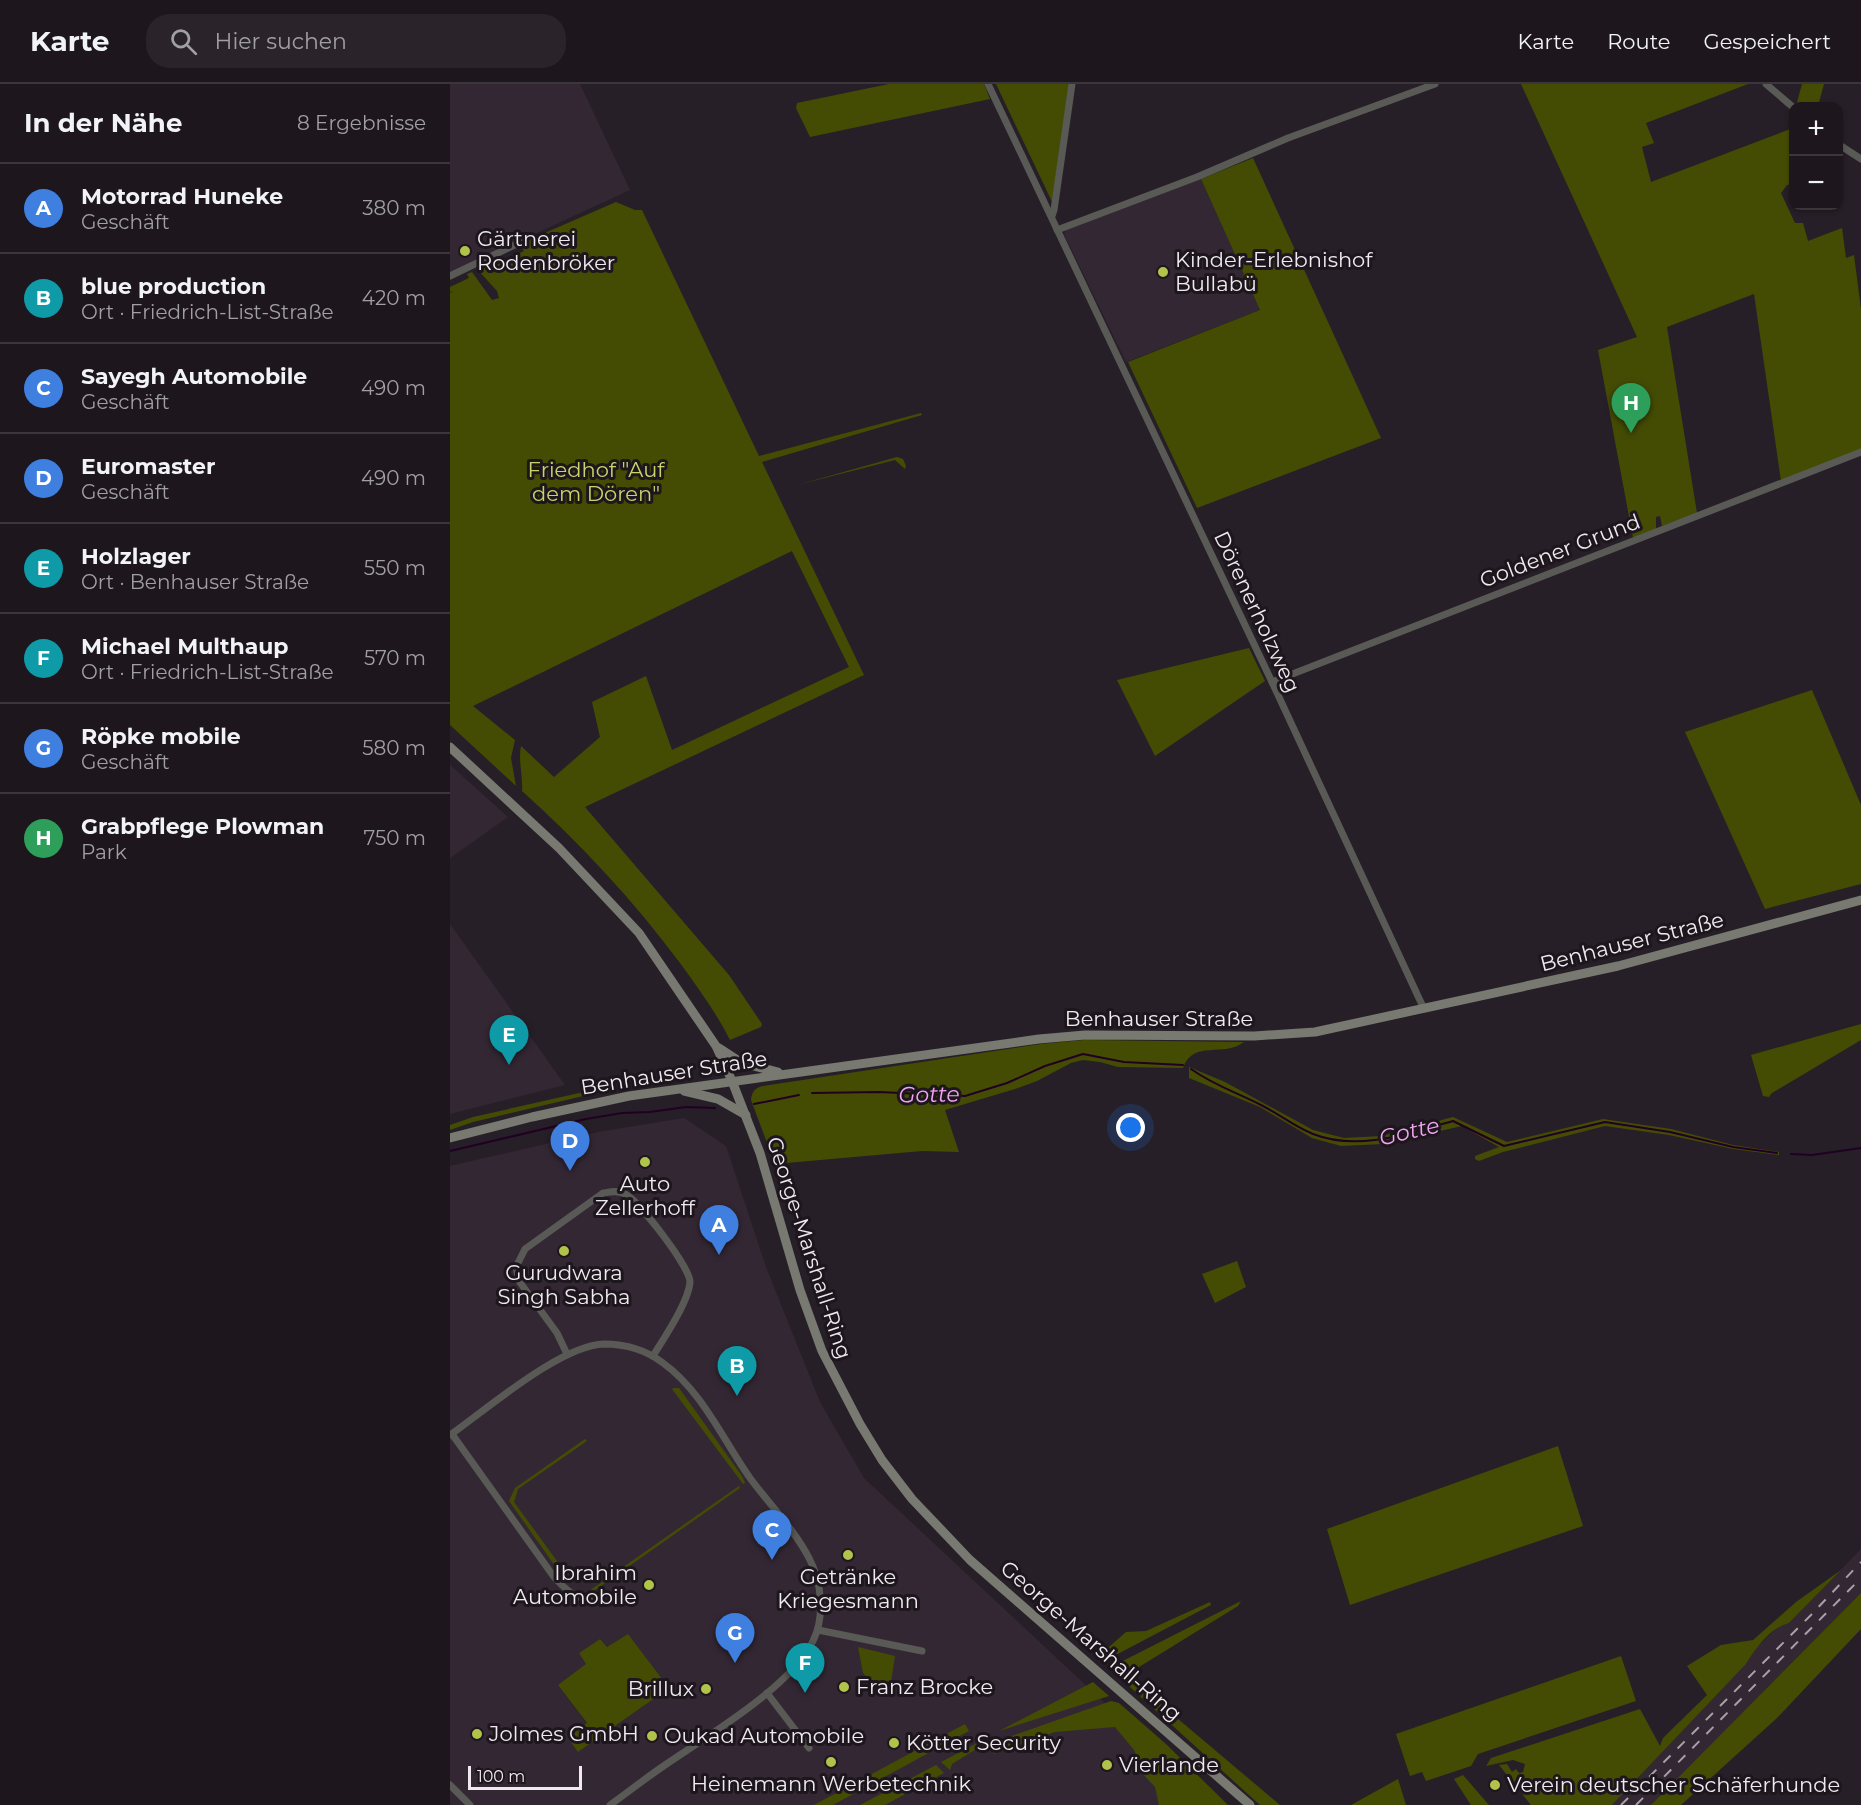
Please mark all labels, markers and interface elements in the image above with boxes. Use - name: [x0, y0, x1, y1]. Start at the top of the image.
- search box: [146, 14, 566, 68]
- text: Karte: [30, 24, 110, 58]
- icon: search: [167, 25, 200, 58]
- text: Hier suchen: [215, 28, 347, 55]
- text: Karte: [1518, 29, 1574, 54]
- text: Route: [1607, 29, 1670, 54]
- text: Gespeichert: [1703, 29, 1831, 54]
- map controls: [1789, 102, 1843, 210]
- button: +: [1789, 102, 1843, 156]
- text: In der Nähe: [24, 107, 182, 139]
- text: 8 Ergebnisse: [297, 111, 426, 135]
- button: −: [1789, 156, 1843, 210]
- text: Motorrad Huneke: [81, 183, 283, 210]
- text: A: [36, 196, 51, 220]
- text: 380 m: [362, 196, 426, 220]
- text: Geschäft: [81, 210, 170, 234]
- place label: Gärtnerei Rodenbröker: [477, 226, 615, 275]
- marker: Gärtnerei Rodenbröker: [458, 244, 472, 258]
- place label: Kinder-Erlebnishof Bullabü: [1175, 247, 1373, 296]
- marker: Kinder-Erlebnishof Bullabü: [1156, 265, 1170, 279]
- text: blue production: [81, 273, 266, 300]
- text: B: [36, 286, 51, 310]
- text: 420 m: [362, 286, 426, 310]
- text: Ort · Friedrich-List-Straße: [81, 300, 334, 324]
- text: Sayegh Automobile: [81, 363, 307, 390]
- text: C: [36, 376, 51, 400]
- text: 490 m: [361, 376, 426, 400]
- pin: H: [1612, 384, 1650, 433]
- text: Geschäft: [81, 390, 170, 414]
- text: Euromaster: [81, 453, 215, 480]
- park label: Friedhof "Auf dem Dören": [528, 457, 665, 506]
- text: D: [35, 466, 52, 490]
- text: 490 m: [361, 466, 426, 490]
- text: Geschäft: [81, 480, 170, 504]
- street label: Goldener Grund: [1476, 508, 1644, 593]
- street label: Dörenerholzweg: [1209, 527, 1306, 696]
- text: Holzlager: [81, 543, 191, 570]
- text: E: [37, 556, 50, 580]
- text: 550 m: [364, 556, 426, 580]
- text: Ort · Benhauser Straße: [81, 570, 309, 594]
- text: Michael Multhaup: [81, 633, 289, 660]
- text: F: [37, 646, 50, 670]
- text: 570 m: [364, 646, 426, 670]
- text: Ort · Friedrich-List-Straße: [81, 660, 334, 684]
- text: Röpke mobile: [81, 723, 241, 750]
- text: G: [36, 736, 51, 760]
- text: 580 m: [362, 736, 426, 760]
- text: Geschäft: [81, 750, 170, 774]
- text: Grabpflege Plowman: [81, 813, 324, 840]
- text: H: [35, 826, 52, 850]
- text: 750 m: [364, 826, 426, 850]
- text: Park: [81, 840, 127, 864]
- street label: Benhauser Straße: [1537, 907, 1726, 976]
- street label: Benhauser Straße: [1065, 1006, 1253, 1031]
- pin: E: [490, 1016, 528, 1065]
- street label: Benhauser Straße: [579, 1045, 769, 1100]
- water label: Gotte: [898, 1080, 960, 1109]
- water label: Gotte: [1376, 1111, 1442, 1152]
- your location: [1116, 1113, 1145, 1142]
- pin: D: [550, 1122, 590, 1171]
- street label: George-Marshall-Ring: [762, 1134, 857, 1362]
- marker: Auto Zellerhoff: [638, 1155, 652, 1169]
- place label: Auto Zellerhoff: [595, 1171, 696, 1220]
- pin: A: [700, 1206, 738, 1255]
- marker: Gurudwara Singh Sabha: [557, 1244, 571, 1258]
- place label: Gurudwara Singh Sabha: [498, 1260, 630, 1309]
- pin: B: [718, 1346, 756, 1396]
- pin: C: [752, 1510, 792, 1560]
- marker: Getränke Kriegesmann: [841, 1548, 855, 1562]
- street label: George-Marshall-Ring: [996, 1555, 1187, 1726]
- place label: Ibrahim Automobile: [513, 1560, 637, 1609]
- place label: Getränke Kriegesmann: [777, 1564, 919, 1613]
- marker: Ibrahim Automobile: [642, 1578, 656, 1592]
- pin: G: [716, 1614, 754, 1663]
- pin: F: [786, 1644, 824, 1693]
- place label: Franz Brocke: [856, 1674, 993, 1699]
- place label: Brillux: [628, 1676, 694, 1701]
- marker: Franz Brocke: [837, 1680, 851, 1694]
- marker: Brillux: [699, 1682, 713, 1696]
- place label: Jolmes GmbH: [488, 1721, 639, 1746]
- place label: Oukad Automobile: [664, 1723, 864, 1748]
- marker: Jolmes GmbH: [470, 1727, 484, 1741]
- marker: Oukad Automobile: [645, 1729, 659, 1743]
- place label: Kötter Security: [906, 1730, 1062, 1755]
- marker: Kötter Security: [887, 1736, 901, 1750]
- place label: Vierlande: [1119, 1752, 1219, 1777]
- marker: Heinemann Werbetechnik: [824, 1755, 838, 1769]
- marker: Vierlande: [1100, 1758, 1114, 1772]
- scale bar: [468, 1763, 582, 1790]
- text: 100 m: [477, 1767, 525, 1786]
- place label: Heinemann Werbetechnik: [691, 1771, 971, 1796]
- place label: Verein deutscher Schäferhunde: [1507, 1772, 1840, 1797]
- marker: Verein deutscher Schäferhunde: [1488, 1778, 1502, 1792]

